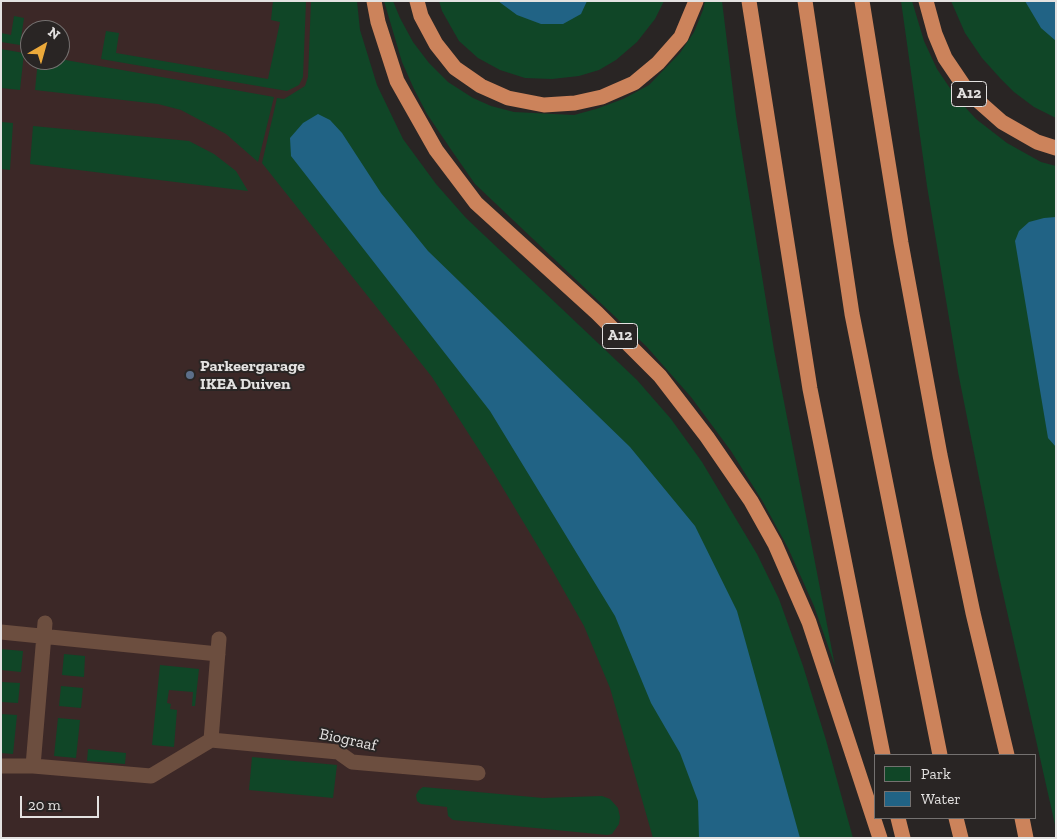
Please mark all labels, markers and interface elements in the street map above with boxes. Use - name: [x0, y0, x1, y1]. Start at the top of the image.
- north arrow: [20, 20, 70, 70]
- text: N: [44, 24, 63, 44]
- road number: A12: [952, 82, 986, 106]
- road number: A12: [602, 324, 638, 348]
- place label: Parkeergarage IKEA Duiven: [200, 356, 305, 394]
- marker: Parkeergarage IKEA Duiven: [184, 369, 196, 381]
- street label: Biograaf: [317, 725, 379, 755]
- legend: [874, 754, 1037, 819]
- text: Park: [921, 765, 951, 783]
- scale bar: [22, 786, 101, 818]
- text: Water: [921, 790, 961, 808]
- text: 20 m: [28, 796, 61, 814]

